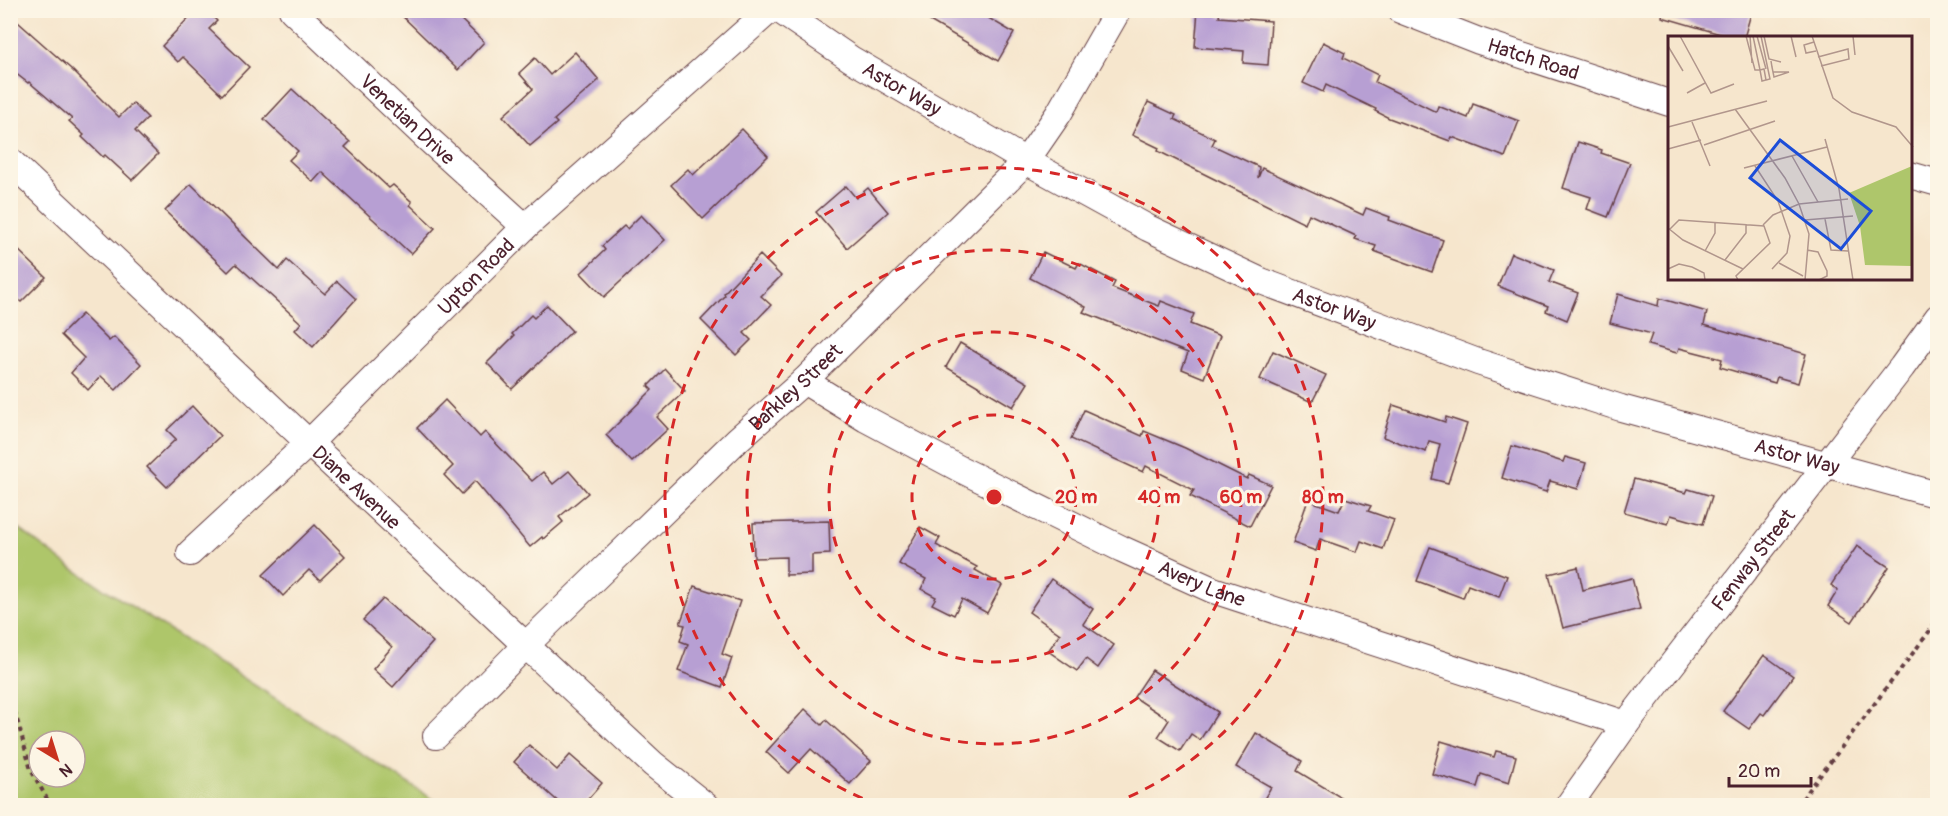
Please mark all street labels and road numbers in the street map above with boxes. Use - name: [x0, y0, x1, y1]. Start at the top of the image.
- street label: Hatch Road: [1484, 33, 1582, 86]
- street label: Astor Way: [858, 56, 946, 122]
- street label: Venetian Drive: [354, 69, 460, 170]
- street label: Upton Road: [433, 233, 520, 320]
- street label: Astor Way: [1289, 282, 1380, 336]
- street label: Barkley Street: [744, 338, 848, 437]
- street label: Astor Way: [1752, 433, 1843, 480]
- street label: Diane Avenue: [307, 440, 406, 535]
- street label: Fenway Street: [1706, 503, 1801, 616]
- street label: Avery Lane: [1154, 555, 1248, 613]

